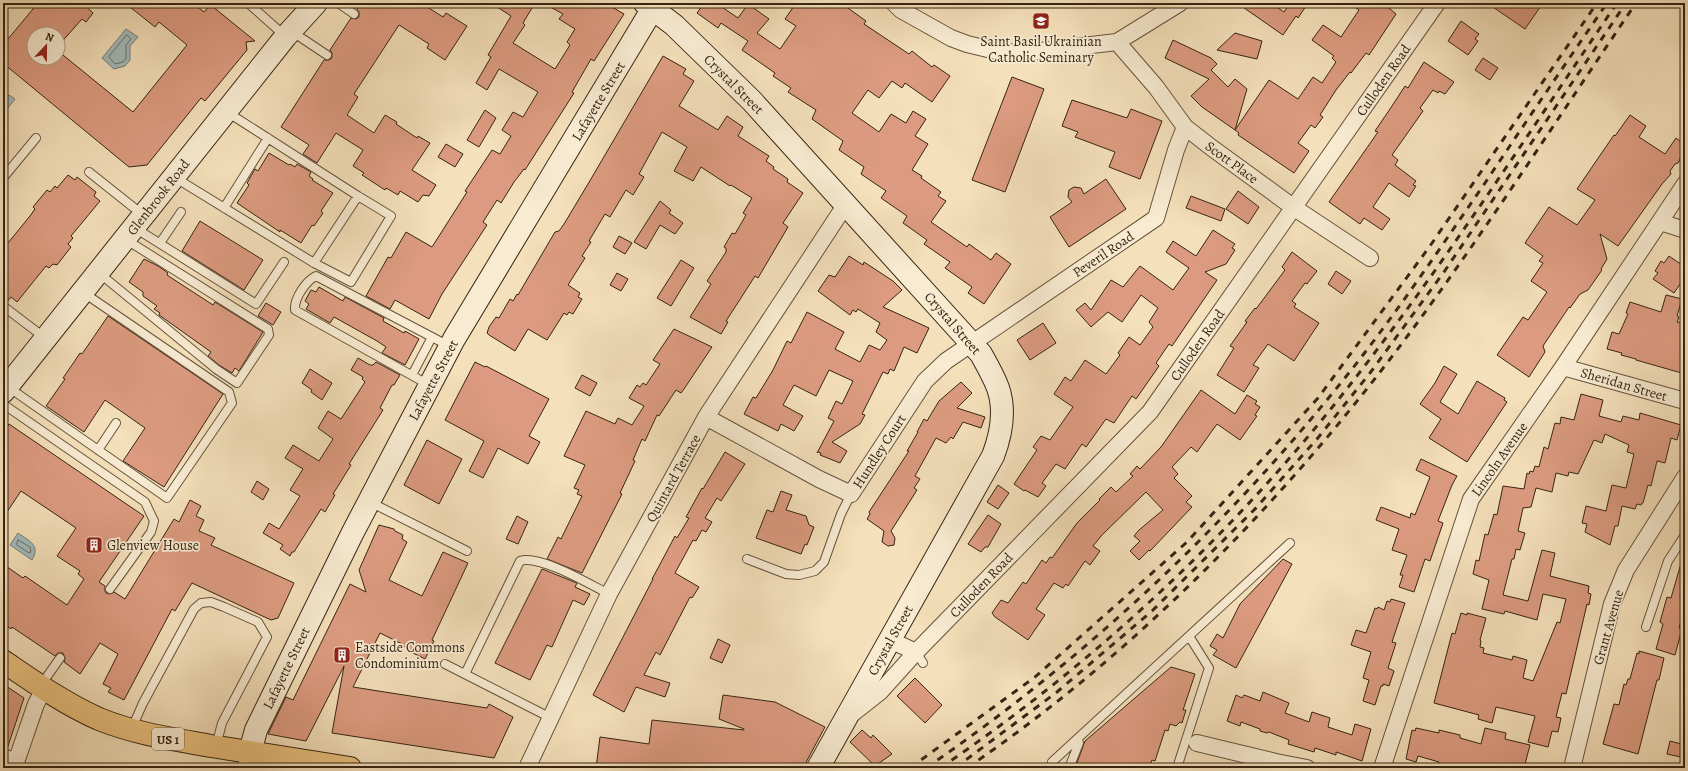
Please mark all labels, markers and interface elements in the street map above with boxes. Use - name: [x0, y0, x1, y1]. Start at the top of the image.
- school or university icon: Saint Basil Ukrainian Catholic Seminary: [1031, 11, 1051, 31]
- north arrow: [26, 26, 66, 66]
- text: N: [43, 29, 56, 46]
- place label: Saint Basil Ukrainian Catholic Seminary: [980, 32, 1102, 67]
- street label: Culloden Road: [1352, 40, 1415, 120]
- street label: Crystal Street: [699, 50, 768, 119]
- street label: Lafayette Street: [567, 58, 630, 144]
- street label: Scott Place: [1201, 137, 1262, 188]
- street label: Glenbrook Road: [123, 155, 194, 239]
- street label: Peveril Road: [1069, 227, 1138, 282]
- street label: Crystal Street: [920, 288, 986, 359]
- street label: Culloden Road: [1166, 305, 1229, 385]
- street label: Lafayette Street: [404, 336, 463, 424]
- street label: Sheridan Street: [1578, 363, 1670, 406]
- street label: Hundley Court: [848, 410, 911, 492]
- street label: Lincoln Avenue: [1467, 418, 1532, 500]
- street label: Quintard Terrace: [641, 431, 705, 526]
- building icon: Glenview House: [84, 535, 104, 555]
- place label: Glenview House: [107, 536, 199, 555]
- street label: Culloden Road: [946, 548, 1018, 622]
- street label: Grant Avenue: [1589, 587, 1628, 667]
- street label: Crystal Street: [863, 601, 918, 679]
- street label: Lafayette Street: [258, 624, 315, 713]
- place label: Eastside Commons Condominium: [355, 638, 465, 673]
- building icon: Eastside Commons Condominium: [332, 645, 352, 665]
- road number: US 1: [152, 728, 184, 750]

